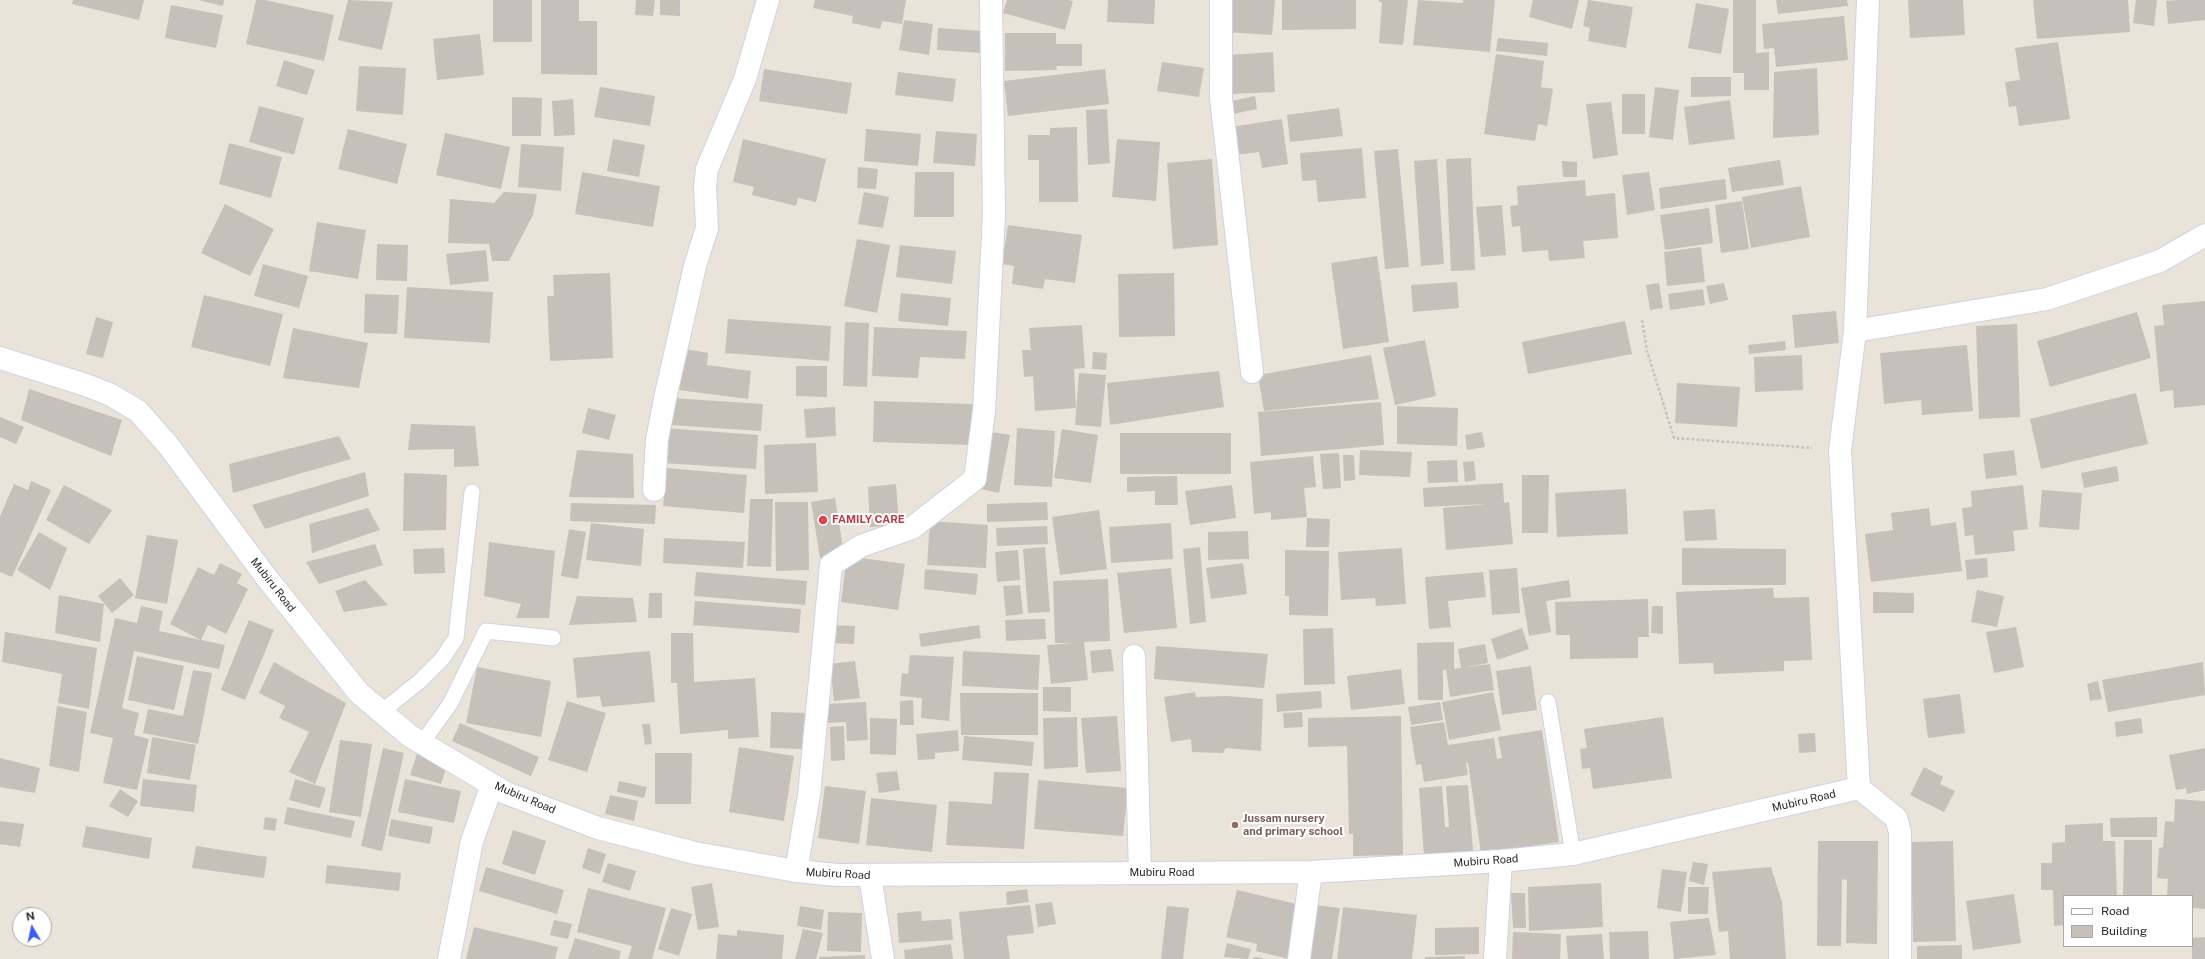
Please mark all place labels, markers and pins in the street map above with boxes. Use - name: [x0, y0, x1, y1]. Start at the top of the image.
- place label: FAMILY CARE: [832, 513, 905, 527]
- marker: FAMILY CARE: [817, 514, 829, 526]
- place label: Jussam nursery and primary school: [1243, 812, 1343, 838]
- marker: Jussam nursery and primary school: [1230, 820, 1240, 830]

